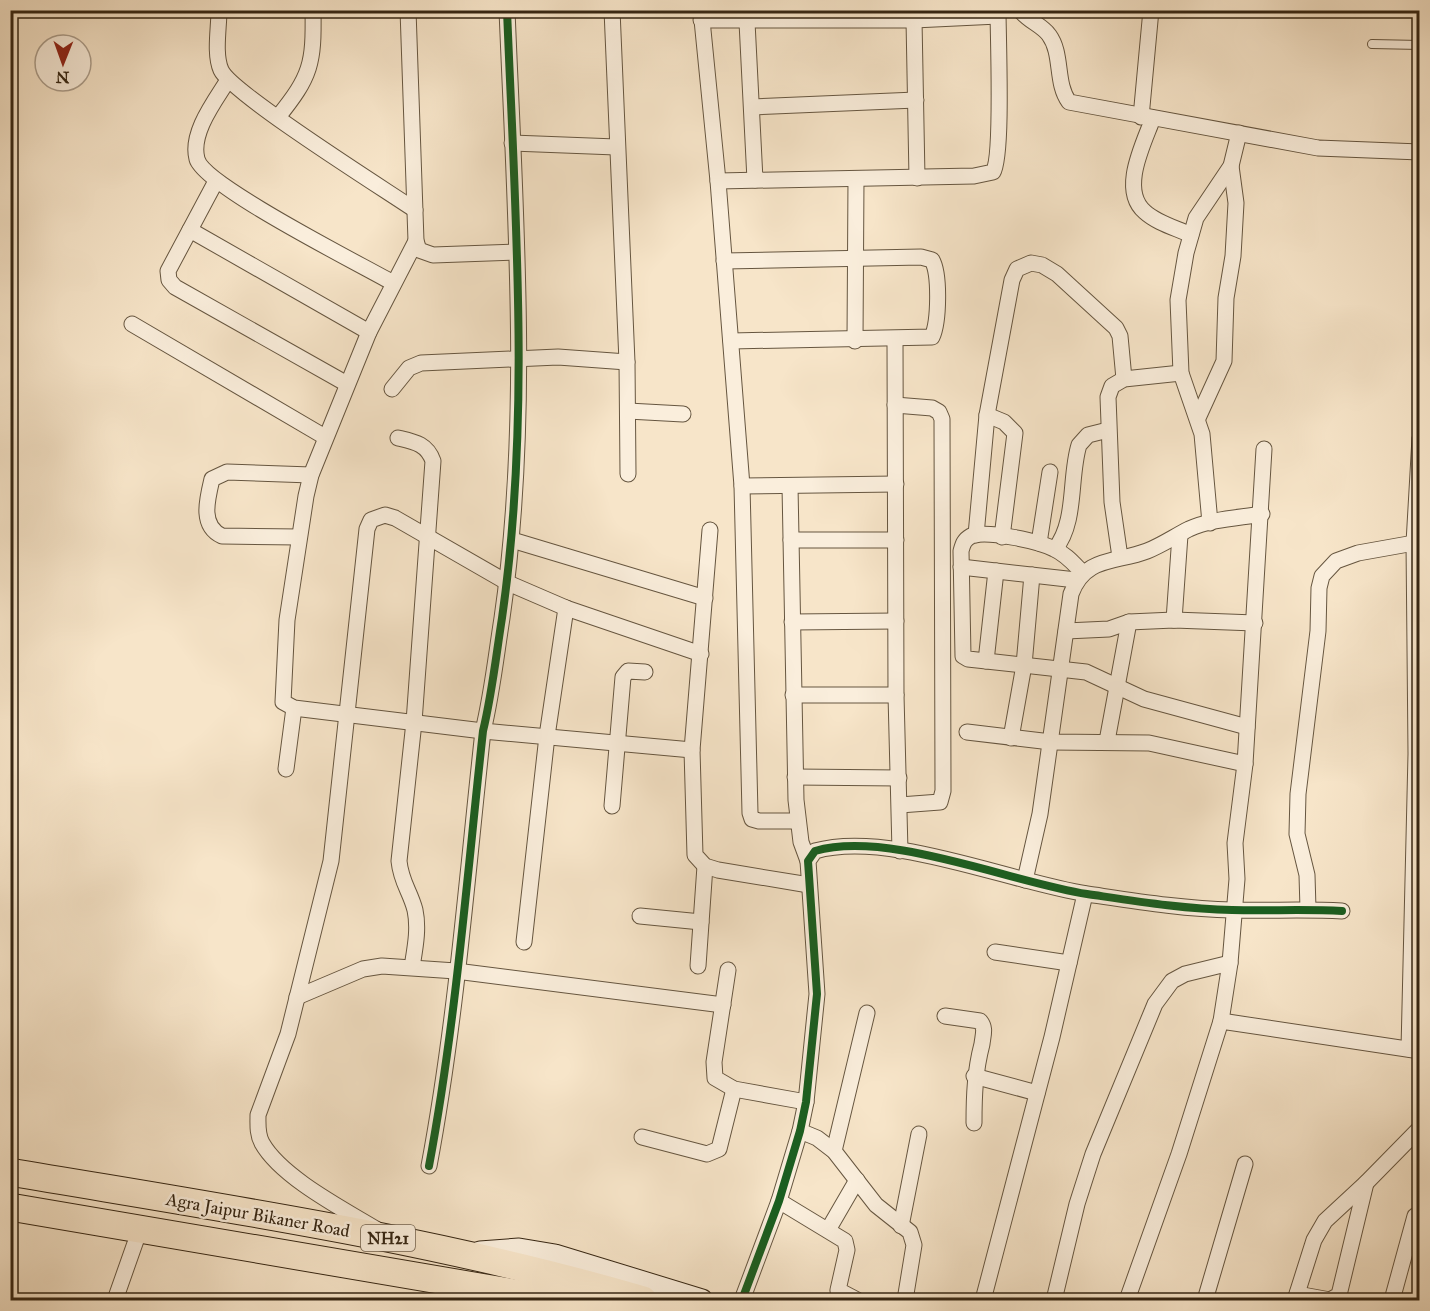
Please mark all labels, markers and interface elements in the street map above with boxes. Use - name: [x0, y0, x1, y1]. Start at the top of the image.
- north arrow: [33, 33, 93, 93]
- text: N: [55, 68, 70, 87]
- street label: Agra Jaipur Bikaner Road: [163, 1188, 352, 1243]
- road number: NH21: [361, 1225, 415, 1251]

